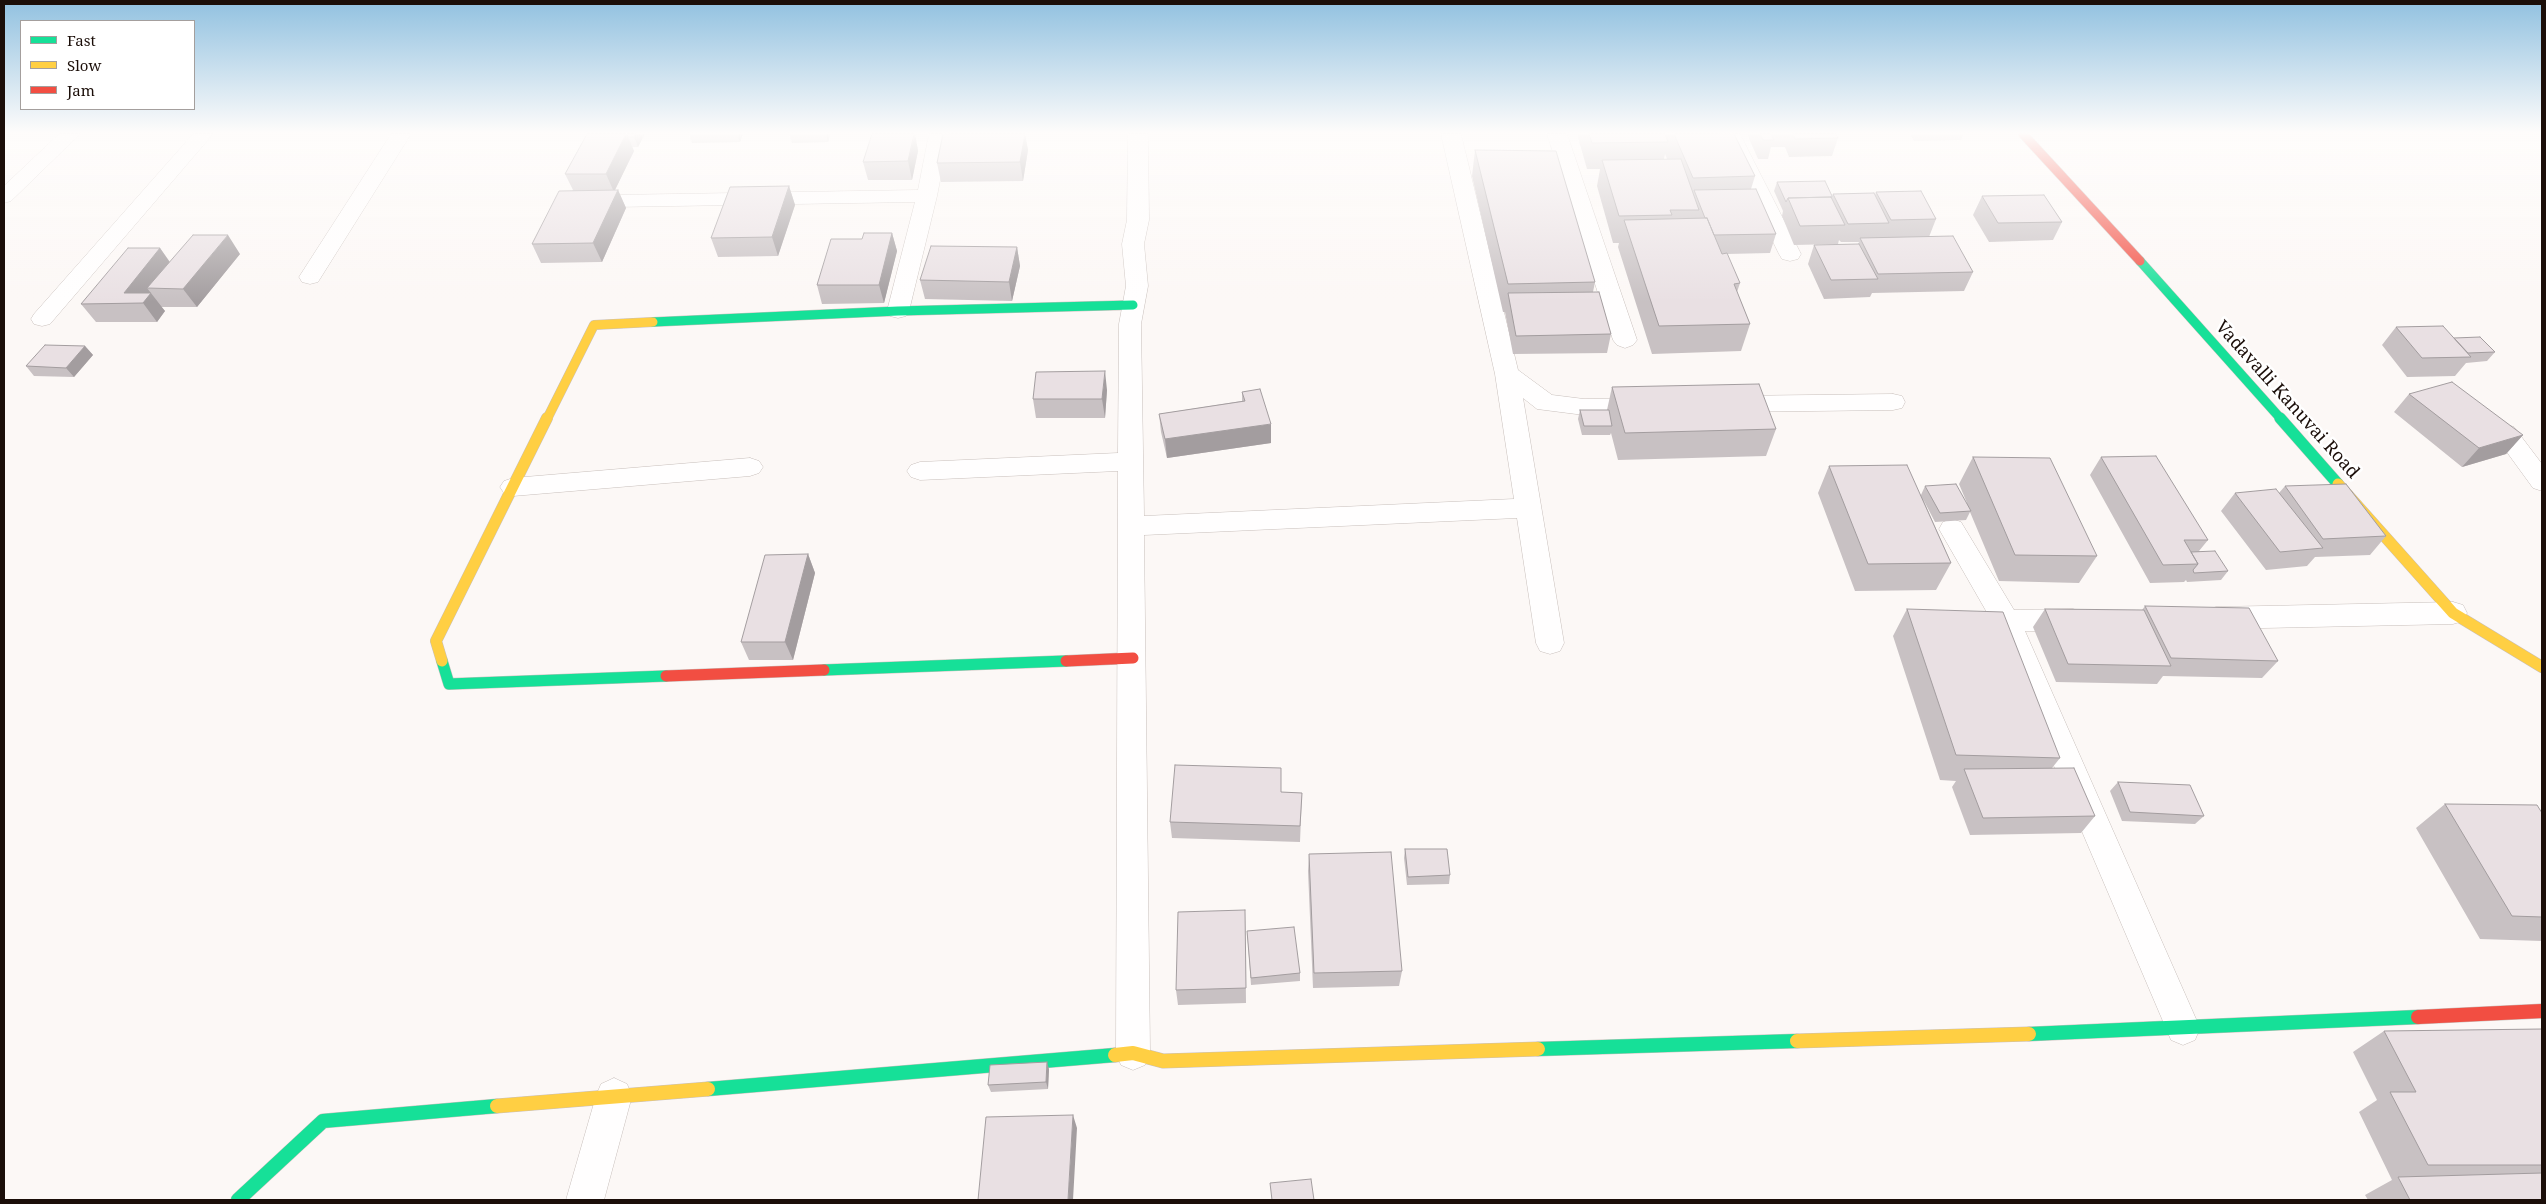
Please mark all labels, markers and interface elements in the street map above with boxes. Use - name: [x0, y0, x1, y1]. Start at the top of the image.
- legend: [20, 20, 195, 110]
- text: Fast: [67, 30, 96, 50]
- text: Slow: [67, 55, 101, 75]
- text: Jam: [67, 80, 95, 100]
- street label: Vadavalli Kanuvai Road: [2210, 317, 2364, 483]

